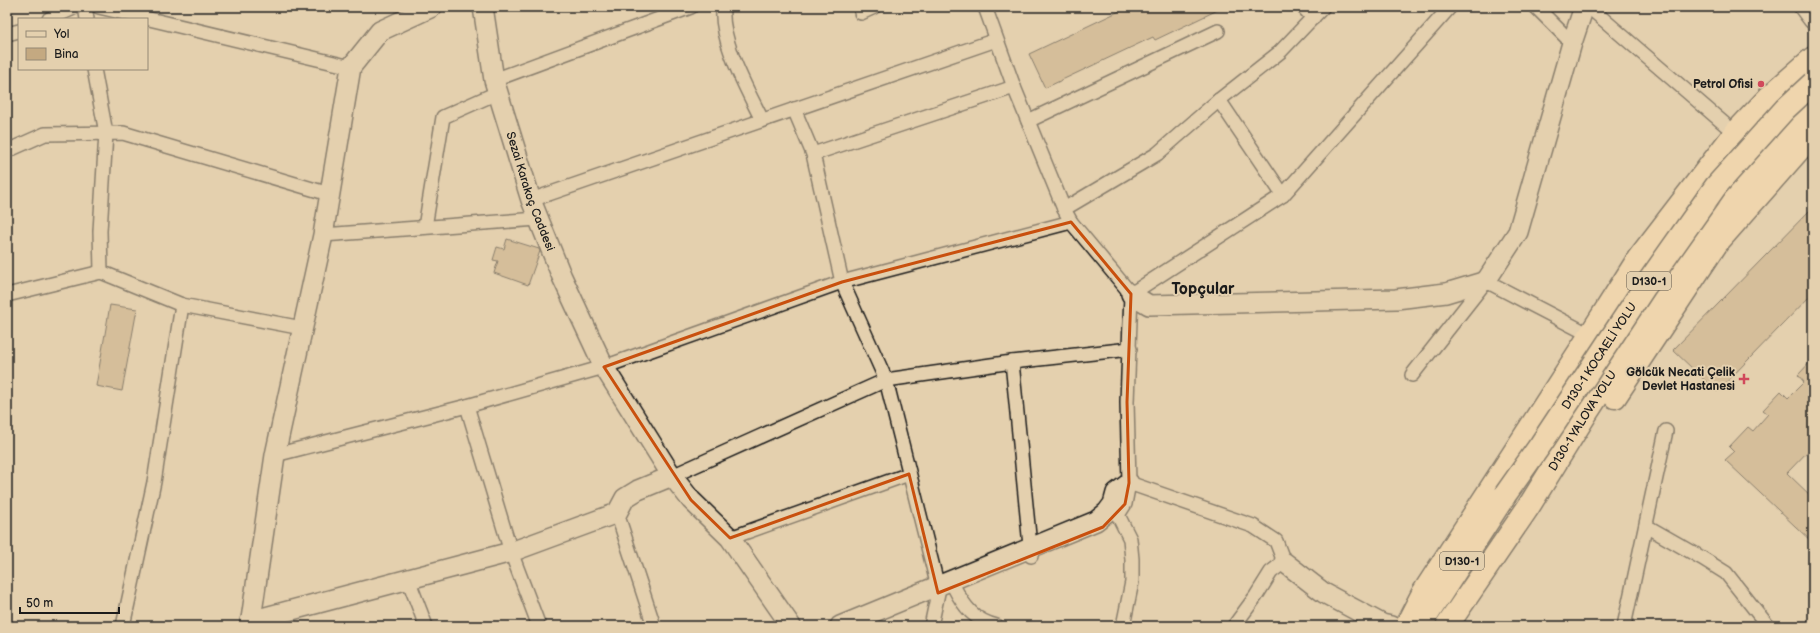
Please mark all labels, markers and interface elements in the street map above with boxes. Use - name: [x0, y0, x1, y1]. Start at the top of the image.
- legend: [18, 18, 148, 70]
- text: Yol: [53, 27, 69, 42]
- text: Bina: [54, 47, 79, 62]
- place label: Petrol Ofisi: [1693, 77, 1753, 92]
- marker: Petrol Ofisi: [1756, 79, 1766, 89]
- street label: Sezai Karakoç Caddesi: [502, 130, 558, 253]
- road number: D130-1: [1627, 272, 1671, 290]
- district label: Topçular: [1172, 280, 1235, 299]
- street label: D130-1 KOCAELİ YOLU: [1559, 300, 1640, 412]
- place label: Gölcük Necati Çelik Devlet Hastanesi: [1626, 365, 1736, 394]
- street label: D130-1 YALOVA YOLU: [1546, 368, 1620, 474]
- marker: Gölcük Necati Çelik Devlet Hastanesi: [1738, 373, 1750, 385]
- road number: D130-1: [1440, 552, 1484, 570]
- scale bar: [20, 589, 119, 615]
- text: 50 m: [26, 596, 53, 611]

